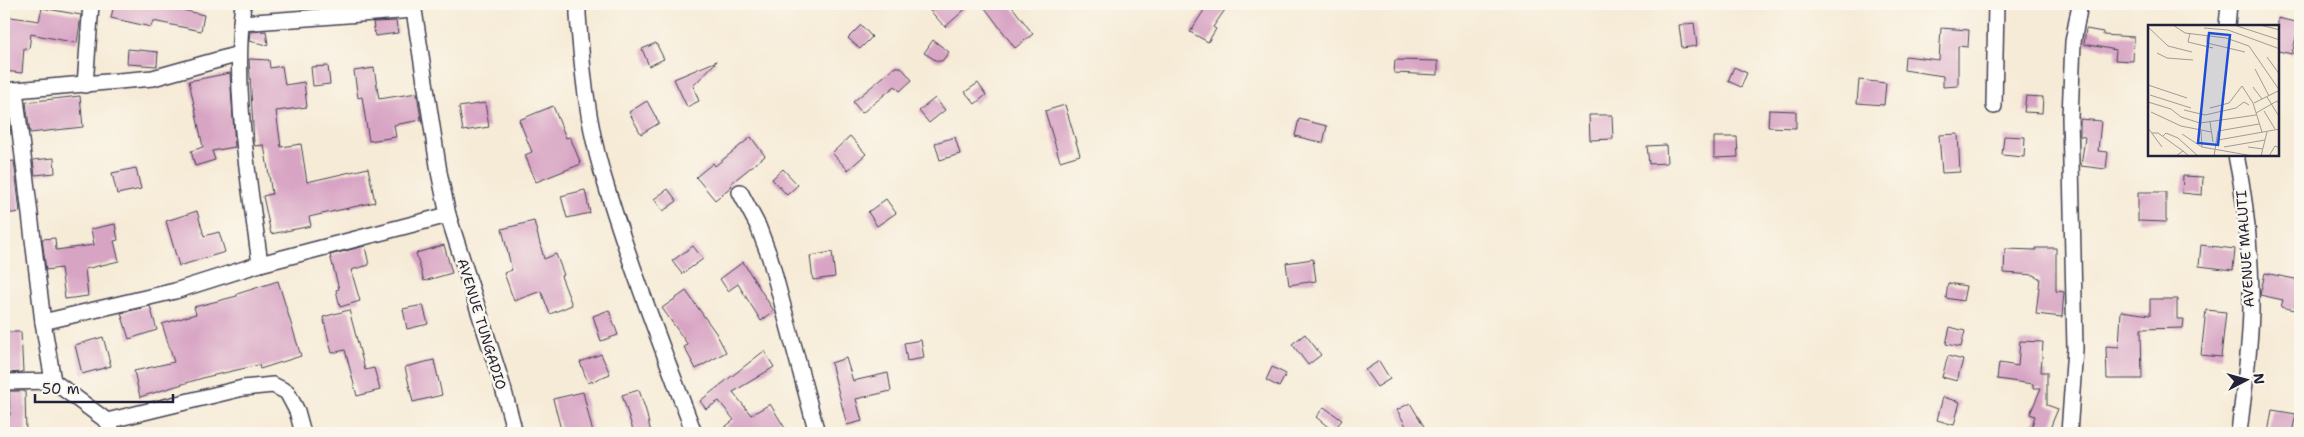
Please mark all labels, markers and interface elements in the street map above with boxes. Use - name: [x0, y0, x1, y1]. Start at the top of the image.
- inset map: [2148, 25, 2279, 156]
- street label: AVENUE MALUTI: [2232, 190, 2258, 308]
- street label: AVENUE TUNGADIO: [453, 256, 511, 392]
- north arrow: [2222, 354, 2272, 404]
- scale bar: [35, 372, 172, 404]
- text: N: [2249, 372, 2268, 385]
- text: 50 m: [42, 379, 80, 399]

